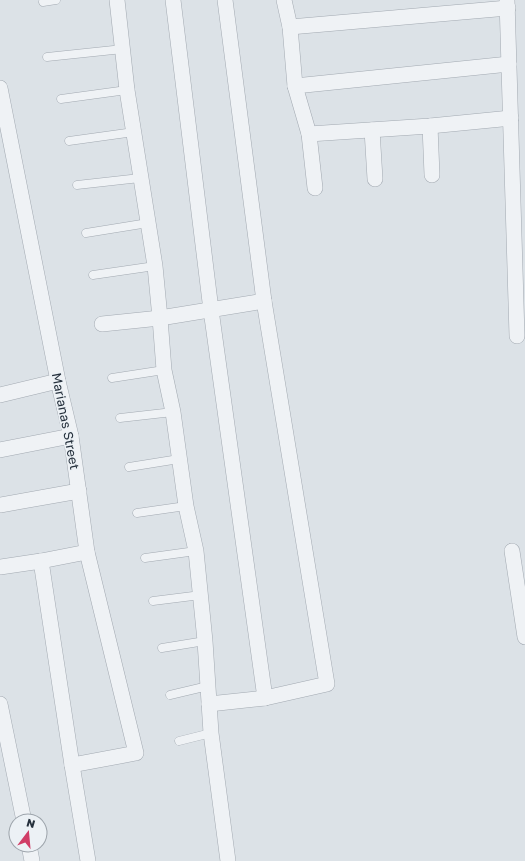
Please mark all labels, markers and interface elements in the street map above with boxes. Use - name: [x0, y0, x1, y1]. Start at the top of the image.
- street label: Marianas Street: [49, 371, 83, 471]
- north arrow: [8, 813, 48, 853]
- text: N: [25, 816, 37, 830]

